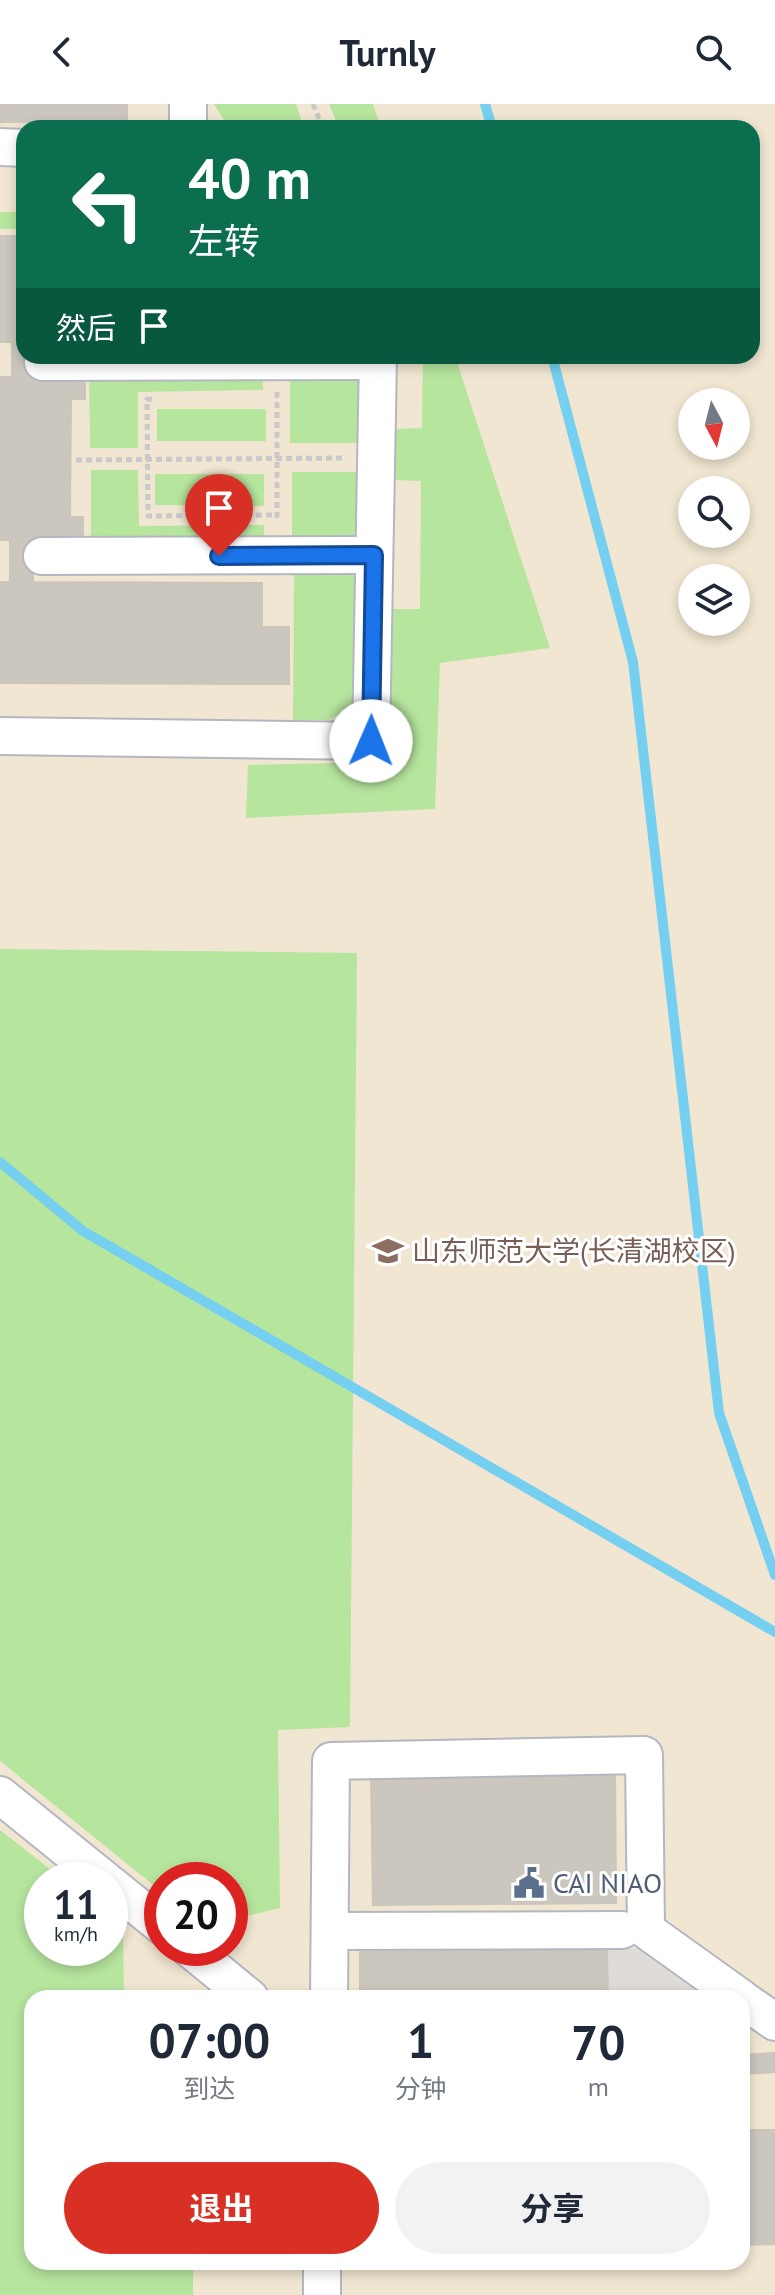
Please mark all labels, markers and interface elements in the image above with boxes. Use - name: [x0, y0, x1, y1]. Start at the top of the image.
- text: Turnly: [339, 29, 436, 76]
- icon: back: [40, 30, 84, 74]
- icon: search: [691, 30, 735, 74]
- text: 40 m: [188, 142, 311, 214]
- icon: left: [56, 152, 160, 256]
- text: 左转: [188, 217, 260, 264]
- icon: arrive: [132, 304, 176, 348]
- text: 然后: [56, 308, 116, 347]
- north arrow: [678, 388, 750, 460]
- map controls: [678, 388, 750, 636]
- pin: [185, 474, 253, 556]
- button: search: [678, 476, 750, 548]
- icon: arrive: [197, 486, 241, 530]
- button: layers: [678, 564, 750, 636]
- position arrow: [329, 699, 413, 783]
- place label: 山东师范大学(长清湖校区): [412, 1232, 736, 1269]
- school or university icon: 山东师范大学(长清湖校区): [371, 1234, 405, 1268]
- speed limit sign: 20: [144, 1862, 248, 1966]
- place label: CAI NIAO: [553, 1864, 662, 1901]
- public building icon: CAI NIAO: [512, 1866, 546, 1900]
- text: 11: [53, 1878, 99, 1930]
- text: km/h: [54, 1921, 98, 1947]
- text: 07:00: [148, 2009, 270, 2071]
- text: 1: [407, 2009, 434, 2071]
- text: 70: [571, 2011, 626, 2073]
- text: m: [588, 2070, 609, 2103]
- text: 到达: [183, 2072, 235, 2105]
- text: 分钟: [395, 2072, 447, 2105]
- button: 退出: [64, 2162, 379, 2254]
- button: 分享: [395, 2162, 710, 2254]

